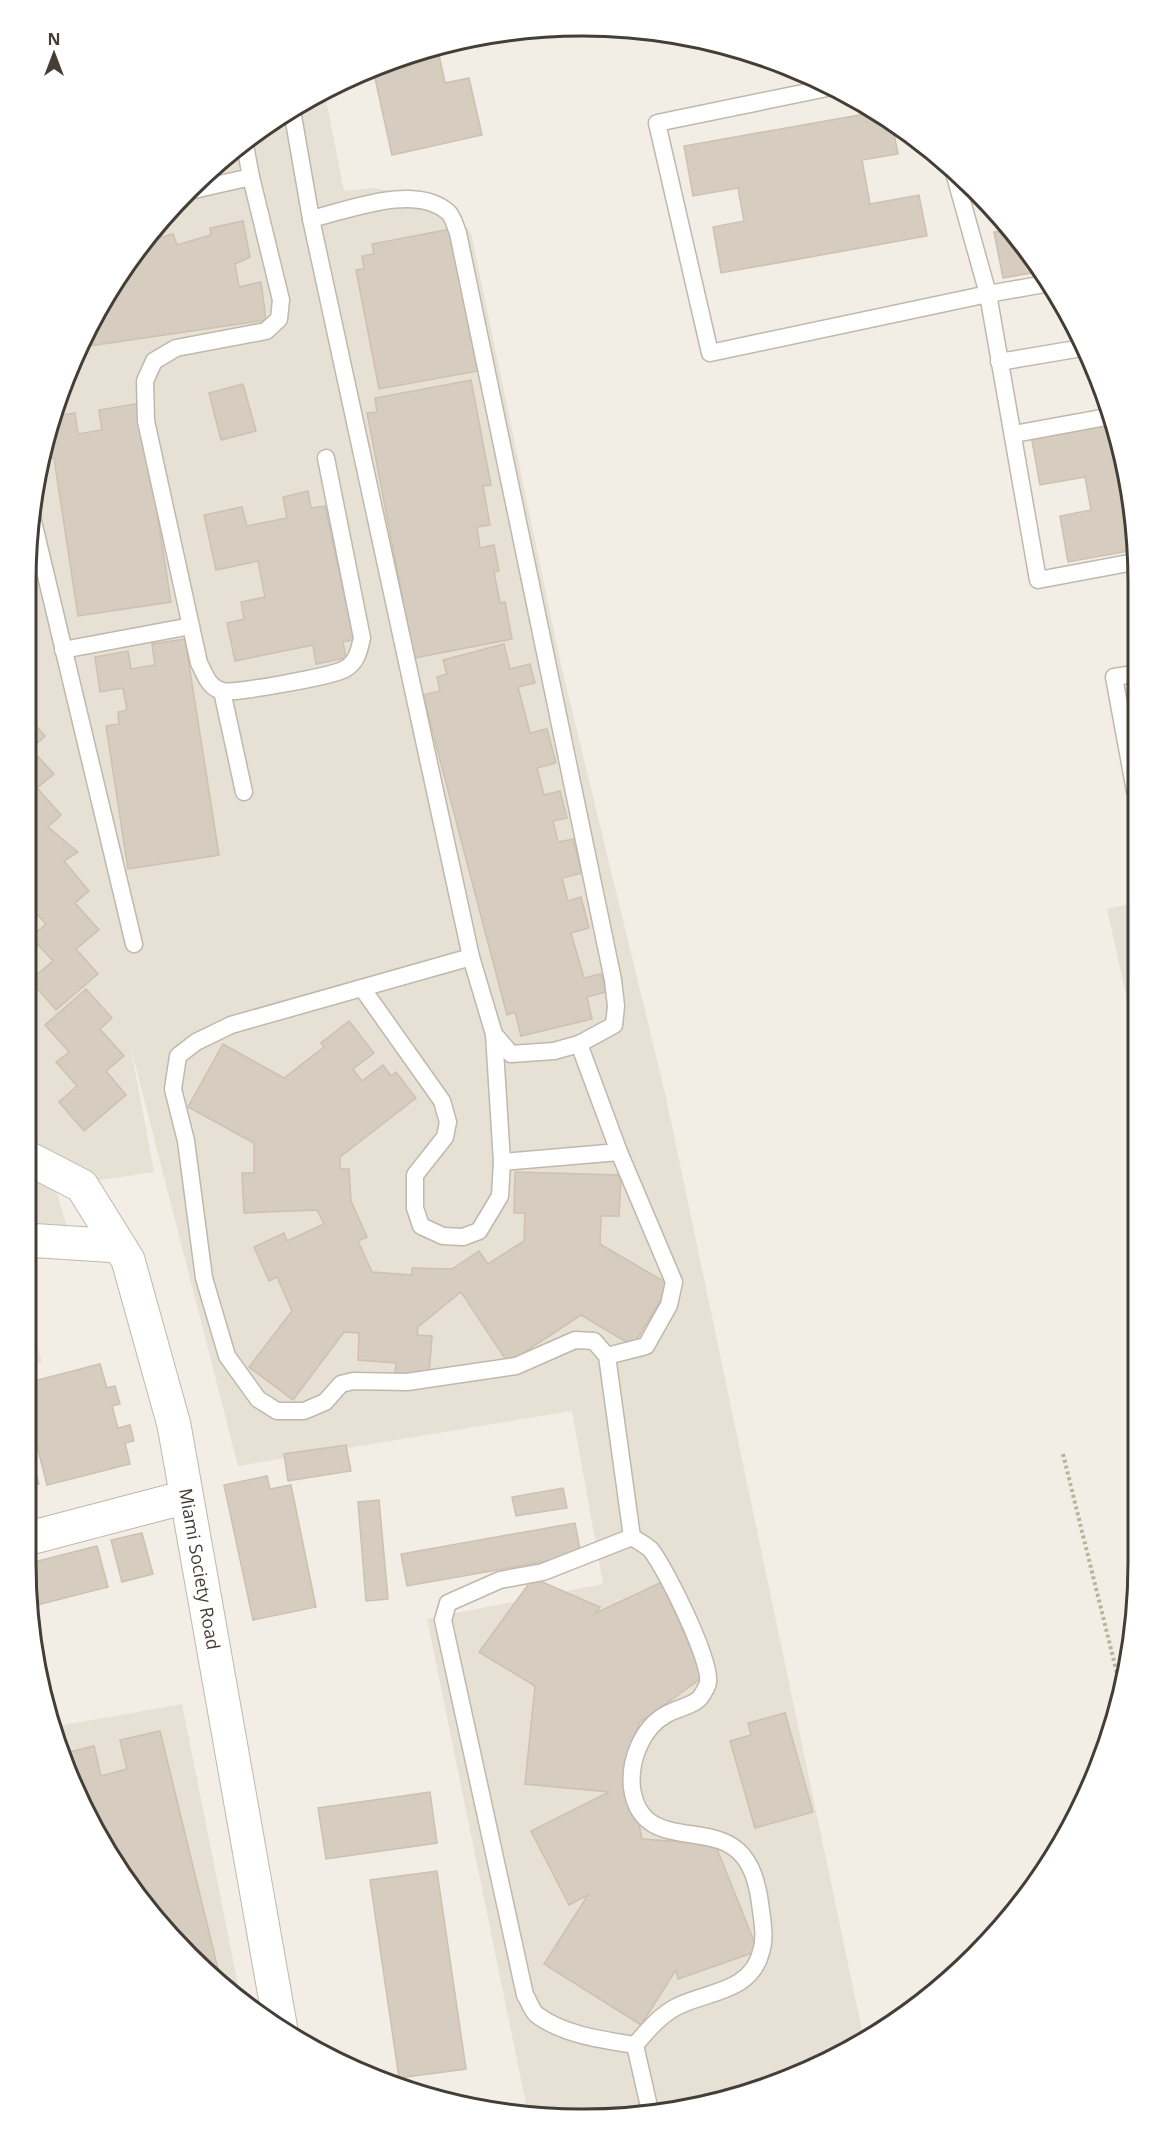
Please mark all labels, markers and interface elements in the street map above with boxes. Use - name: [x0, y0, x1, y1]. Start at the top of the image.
- north arrow: [24, 24, 84, 84]
- text: N: [47, 28, 61, 50]
- street label: Miami Society Road: [174, 1486, 226, 1651]

